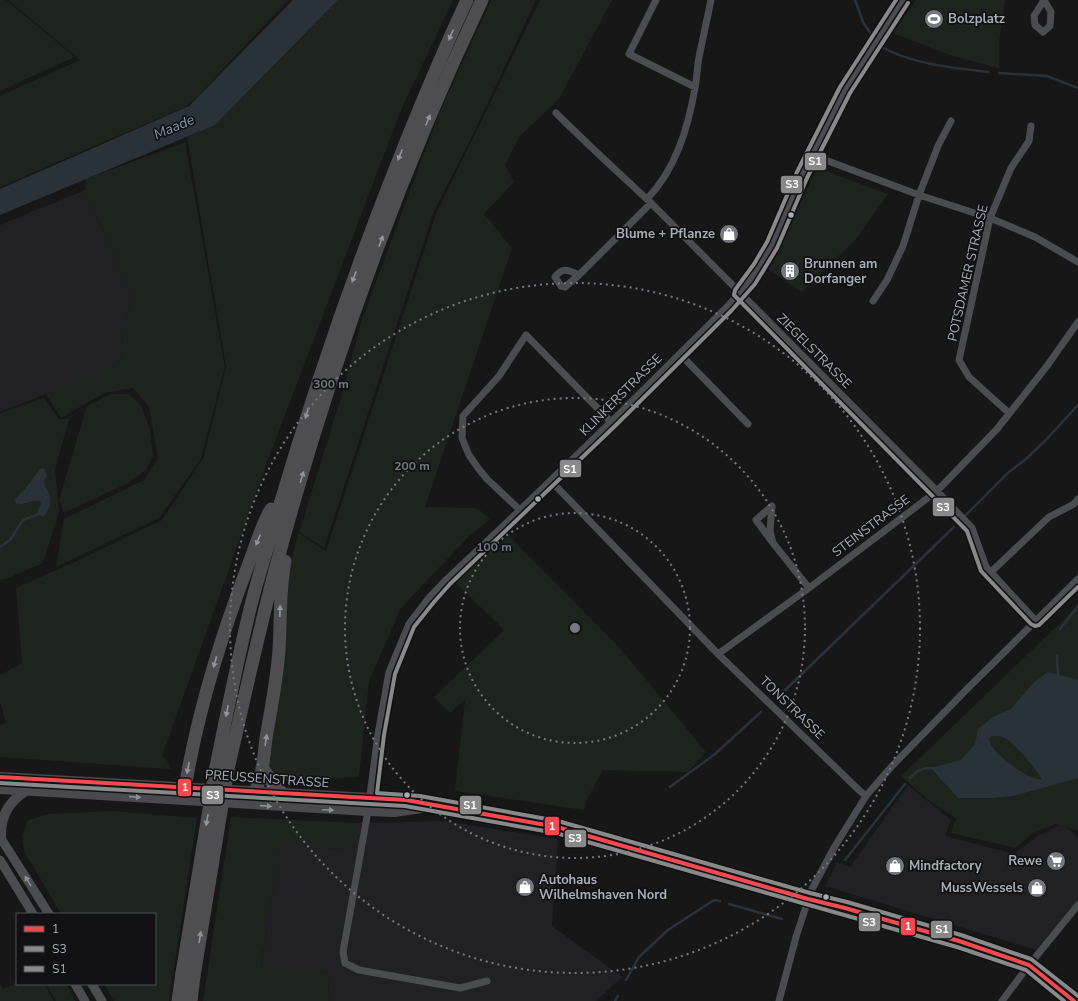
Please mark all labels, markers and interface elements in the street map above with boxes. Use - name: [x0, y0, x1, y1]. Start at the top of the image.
- sports icon: Bolzplatz: [923, 8, 945, 30]
- place label: Bolzplatz: [948, 10, 1005, 28]
- one-way arrow: [448, 30, 454, 41]
- water label: Maade: [151, 110, 198, 144]
- one-way arrow: [426, 113, 432, 125]
- one-way arrow: [397, 150, 403, 162]
- line badge: S1: [804, 152, 827, 171]
- text: S1: [808, 154, 822, 169]
- line badge: S3: [780, 175, 803, 194]
- text: S3: [785, 177, 799, 192]
- street label: POTSDAMER STRASSE: [943, 203, 993, 343]
- unlabelled marker: [786, 210, 796, 220]
- shop icon: Blume + Pflanze: [718, 223, 740, 245]
- place label: Blume + Pflanze: [616, 225, 715, 243]
- one-way arrow: [378, 234, 384, 246]
- place label: Brunnen am Dorfanger: [804, 255, 877, 288]
- building icon: Brunnen am Dorfanger: [779, 260, 801, 282]
- one-way arrow: [351, 271, 357, 283]
- street label: ZIEGELSTRASSE: [772, 309, 856, 393]
- street label: KLINKERSTRASSE: [576, 350, 666, 440]
- text: 300 m: [313, 376, 349, 392]
- one-way arrow: [304, 407, 310, 419]
- text: 200 m: [394, 458, 430, 474]
- line badge: S1: [559, 459, 582, 478]
- text: S1: [563, 462, 577, 477]
- one-way arrow: [299, 470, 305, 482]
- street label: STEINSTRASSE: [828, 491, 914, 561]
- unlabelled marker: [533, 494, 543, 504]
- line badge: S3: [932, 497, 955, 517]
- text: S3: [936, 500, 950, 515]
- one-way arrow: [255, 534, 261, 546]
- text: 100 m: [476, 539, 512, 555]
- one-way arrow: [277, 604, 283, 617]
- centre of rings: [568, 621, 582, 635]
- one-way arrow: [212, 657, 218, 669]
- street label: TONSTRASSE: [756, 672, 828, 744]
- one-way arrow: [224, 705, 230, 717]
- one-way arrow: [263, 734, 269, 746]
- one-way arrow: [185, 762, 191, 775]
- street label: PREUSSENSTRASSE: [204, 766, 330, 792]
- line badge: 1: [177, 778, 192, 797]
- text: 1: [182, 780, 188, 795]
- line badge: S3: [201, 785, 224, 805]
- text: S3: [206, 788, 220, 803]
- unlabelled marker: [402, 790, 412, 800]
- one-way arrow: [129, 794, 141, 801]
- line badge: S1: [459, 795, 482, 815]
- text: S1: [463, 798, 477, 813]
- one-way arrow: [260, 802, 272, 809]
- one-way arrow: [322, 806, 334, 813]
- one-way arrow: [204, 814, 210, 826]
- line badge: 1: [544, 816, 560, 836]
- text: 1: [549, 819, 555, 834]
- line badge: S3: [564, 829, 587, 848]
- text: S3: [568, 831, 582, 846]
- supermarket icon: Rewe: [1045, 850, 1067, 872]
- place label: Rewe: [1008, 852, 1042, 870]
- shop icon: Mindfactory: [884, 855, 906, 877]
- place label: Mindfactory: [909, 857, 982, 875]
- place label: Autohaus Wilhelmshaven Nord: [539, 871, 667, 904]
- one-way arrow: [25, 875, 32, 887]
- shop icon: Autohaus Wilhelmshaven Nord: [514, 876, 536, 898]
- shop icon: MussWessels: [1026, 877, 1048, 899]
- place label: MussWessels: [941, 879, 1023, 897]
- unlabelled marker: [821, 892, 831, 902]
- line badge: S3: [858, 912, 881, 932]
- legend: [16, 913, 156, 985]
- text: S3: [862, 915, 876, 930]
- line badge: 1: [900, 917, 916, 936]
- text: 1: [905, 919, 911, 934]
- line badge: S1: [930, 920, 953, 939]
- text: 1: [52, 921, 59, 937]
- text: S1: [935, 922, 949, 937]
- one-way arrow: [197, 931, 203, 943]
- text: S3: [52, 941, 67, 957]
- text: S1: [52, 961, 67, 977]

